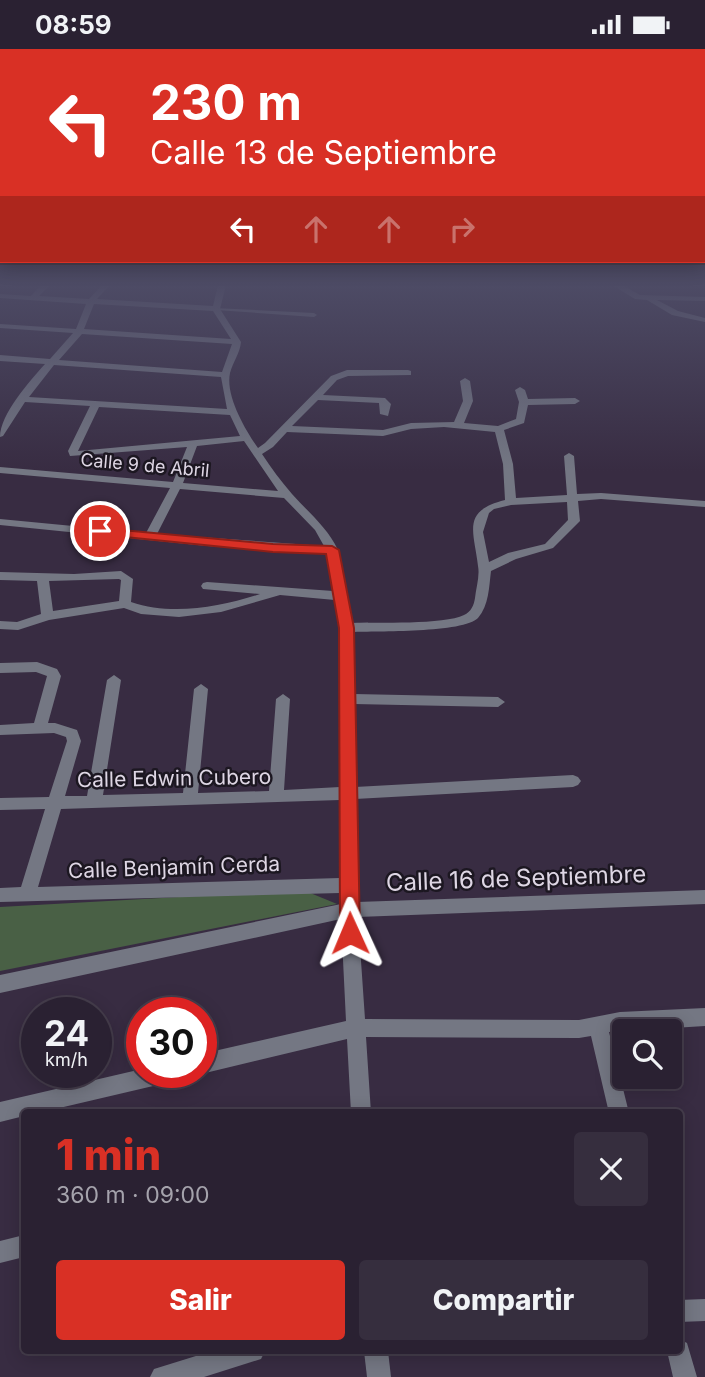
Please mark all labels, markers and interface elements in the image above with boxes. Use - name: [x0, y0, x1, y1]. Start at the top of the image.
- text: 08:59: [35, 9, 112, 40]
- text: 230 m: [150, 73, 302, 132]
- icon: left: [35, 77, 126, 168]
- text: Calle 13 de Septiembre: [150, 133, 497, 172]
- icon: left: [224, 210, 262, 248]
- icon: ahead: [297, 210, 335, 248]
- icon: ahead: [370, 210, 408, 248]
- icon: right: [443, 210, 481, 248]
- street label: Calle 9 de Abril: [80, 449, 210, 481]
- pin: [70, 501, 130, 561]
- icon: arrive: [81, 512, 119, 550]
- street label: Calle Edwin Cubero: [77, 764, 271, 792]
- street label: Calle Benjamín Cerda: [67, 851, 281, 883]
- street label: Calle 16 de Septiembre: [385, 859, 647, 897]
- position arrow: [313, 896, 387, 970]
- speed limit sign: 30: [126, 997, 217, 1088]
- text: 24: [44, 1012, 89, 1054]
- map controls: [612, 1019, 682, 1089]
- button: search: [612, 1019, 682, 1089]
- text: km/h: [45, 1049, 88, 1070]
- text: 1 min: [56, 1129, 161, 1180]
- button: close: [574, 1132, 648, 1206]
- text: 360 m · 09:00: [56, 1181, 210, 1209]
- button: Salir: [56, 1260, 345, 1340]
- button: Compartir: [359, 1260, 648, 1340]

